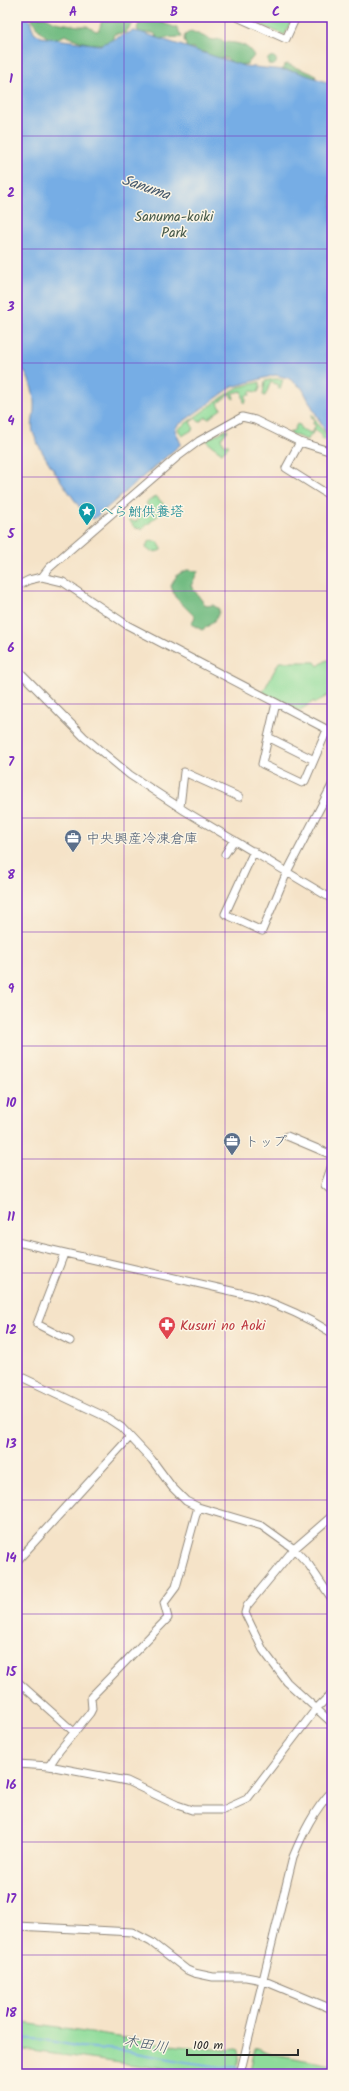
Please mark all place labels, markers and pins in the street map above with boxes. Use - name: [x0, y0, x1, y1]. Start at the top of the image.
- place icon: へら鮒供養塔: [77, 501, 97, 526]
- place label: へら鮒供養塔: [100, 501, 184, 523]
- office icon: 中央興産冷凍倉庫: [63, 828, 83, 853]
- place label: 中央興産冷凍倉庫: [86, 828, 198, 850]
- office icon: トップ: [222, 1131, 242, 1156]
- place label: トップ: [245, 1131, 287, 1153]
- pharmacy icon: Kusuri no Aoki: [157, 1315, 177, 1340]
- place label: Kusuri no Aoki: [180, 1315, 266, 1337]

